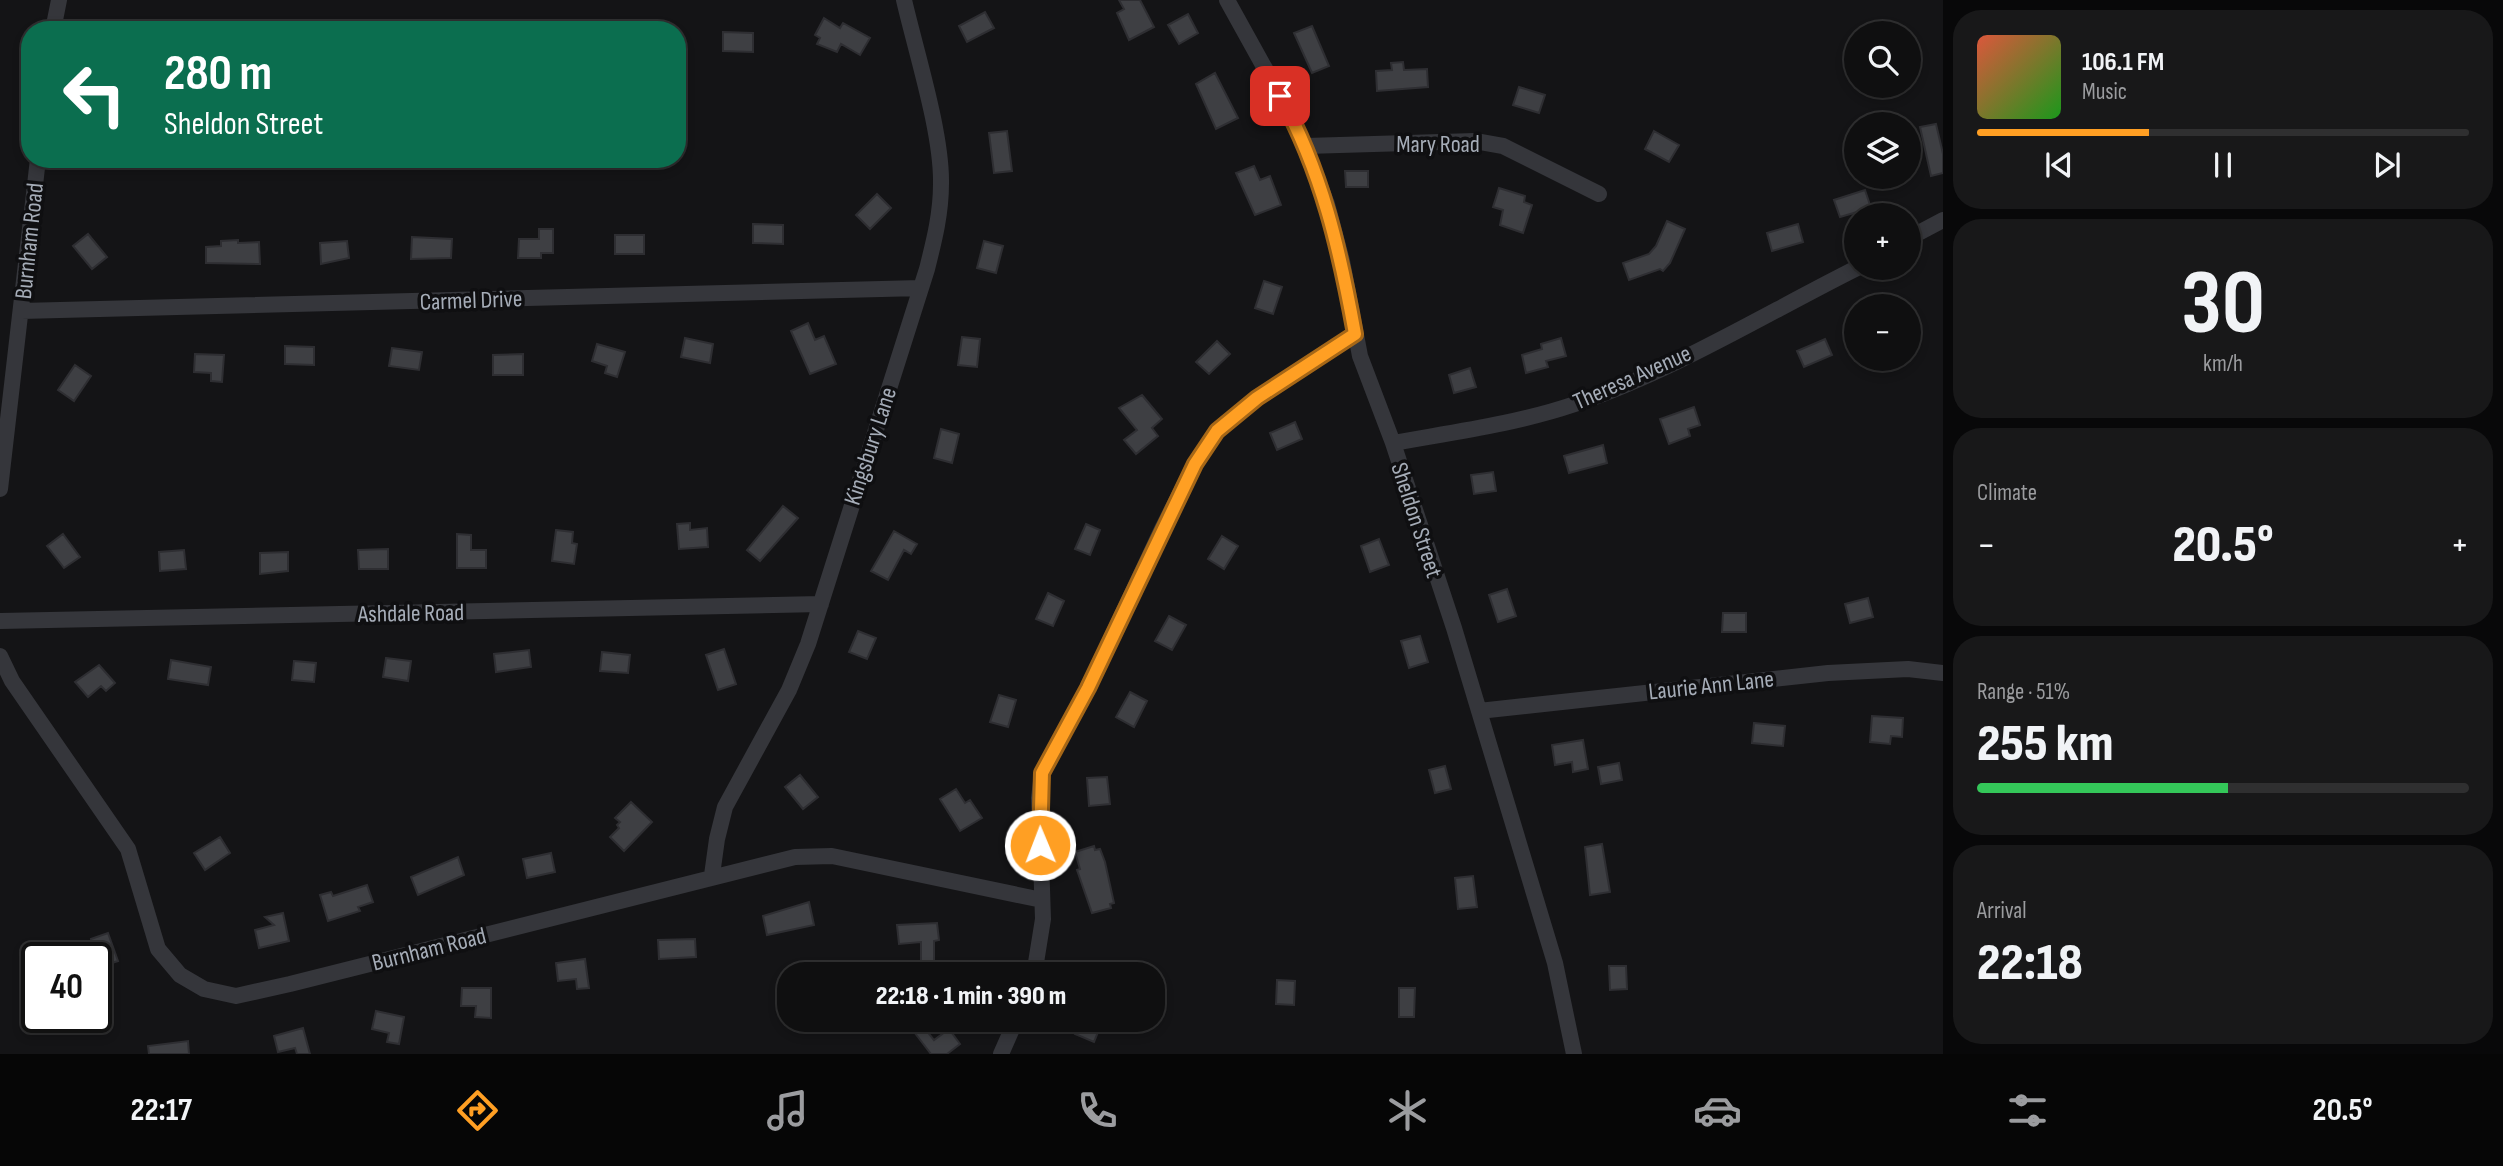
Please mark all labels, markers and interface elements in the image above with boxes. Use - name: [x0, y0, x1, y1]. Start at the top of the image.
- map controls: [1844, 21, 1921, 371]
- button: search: [1844, 21, 1921, 98]
- text: 280 m: [164, 45, 272, 104]
- text: 106.1 FM: [2082, 47, 2164, 78]
- icon: left: [49, 49, 140, 140]
- pin: [1250, 66, 1310, 126]
- icon: arrive: [1261, 77, 1299, 115]
- text: Music: [2082, 78, 2127, 106]
- text: Sheldon Street: [164, 105, 323, 144]
- button: layers: [1844, 112, 1921, 189]
- street label: Mary Road: [1396, 130, 1480, 159]
- icon: previous: [2040, 146, 2078, 184]
- icon: pause: [2204, 146, 2242, 184]
- icon: next: [2368, 146, 2406, 184]
- street label: Burnham Road: [9, 182, 50, 301]
- button: +: [1844, 203, 1921, 280]
- text: 30: [2181, 250, 2265, 359]
- street label: Carmel Drive: [419, 284, 523, 317]
- button: −: [1844, 294, 1921, 371]
- street label: Theresa Avenue: [1569, 339, 1696, 416]
- text: km/h: [2203, 350, 2243, 378]
- street label: Kingsbury Lane: [838, 384, 903, 509]
- street label: Sheldon Street: [1384, 459, 1449, 581]
- text: Climate: [1977, 479, 2037, 507]
- text: 20.5°: [2172, 514, 2274, 577]
- text: −: [1977, 523, 1996, 568]
- text: +: [2450, 523, 2469, 568]
- street label: Ashdale Road: [357, 598, 464, 629]
- street label: Laurie Ann Lane: [1647, 664, 1775, 707]
- text: Range · 51%: [1977, 678, 2070, 706]
- text: 255 km: [1977, 713, 2114, 776]
- position arrow: [1003, 808, 1077, 882]
- text: Arrival: [1977, 897, 2026, 925]
- street label: Burnham Road: [369, 921, 489, 978]
- text: 22:18: [1977, 932, 2083, 995]
- speed limit sign: 40: [21, 942, 112, 1033]
- text: 22:18 · 1 min · 390 m: [876, 981, 1066, 1012]
- icon: directions: [453, 1086, 502, 1135]
- icon: music: [763, 1086, 812, 1135]
- icon: phone: [1073, 1086, 1122, 1135]
- icon: climate: [1383, 1086, 1432, 1135]
- icon: car: [1693, 1086, 1742, 1135]
- icon: filters: [2003, 1086, 2052, 1135]
- text: 22:17: [130, 1091, 192, 1130]
- text: 20.5°: [2313, 1091, 2372, 1130]

